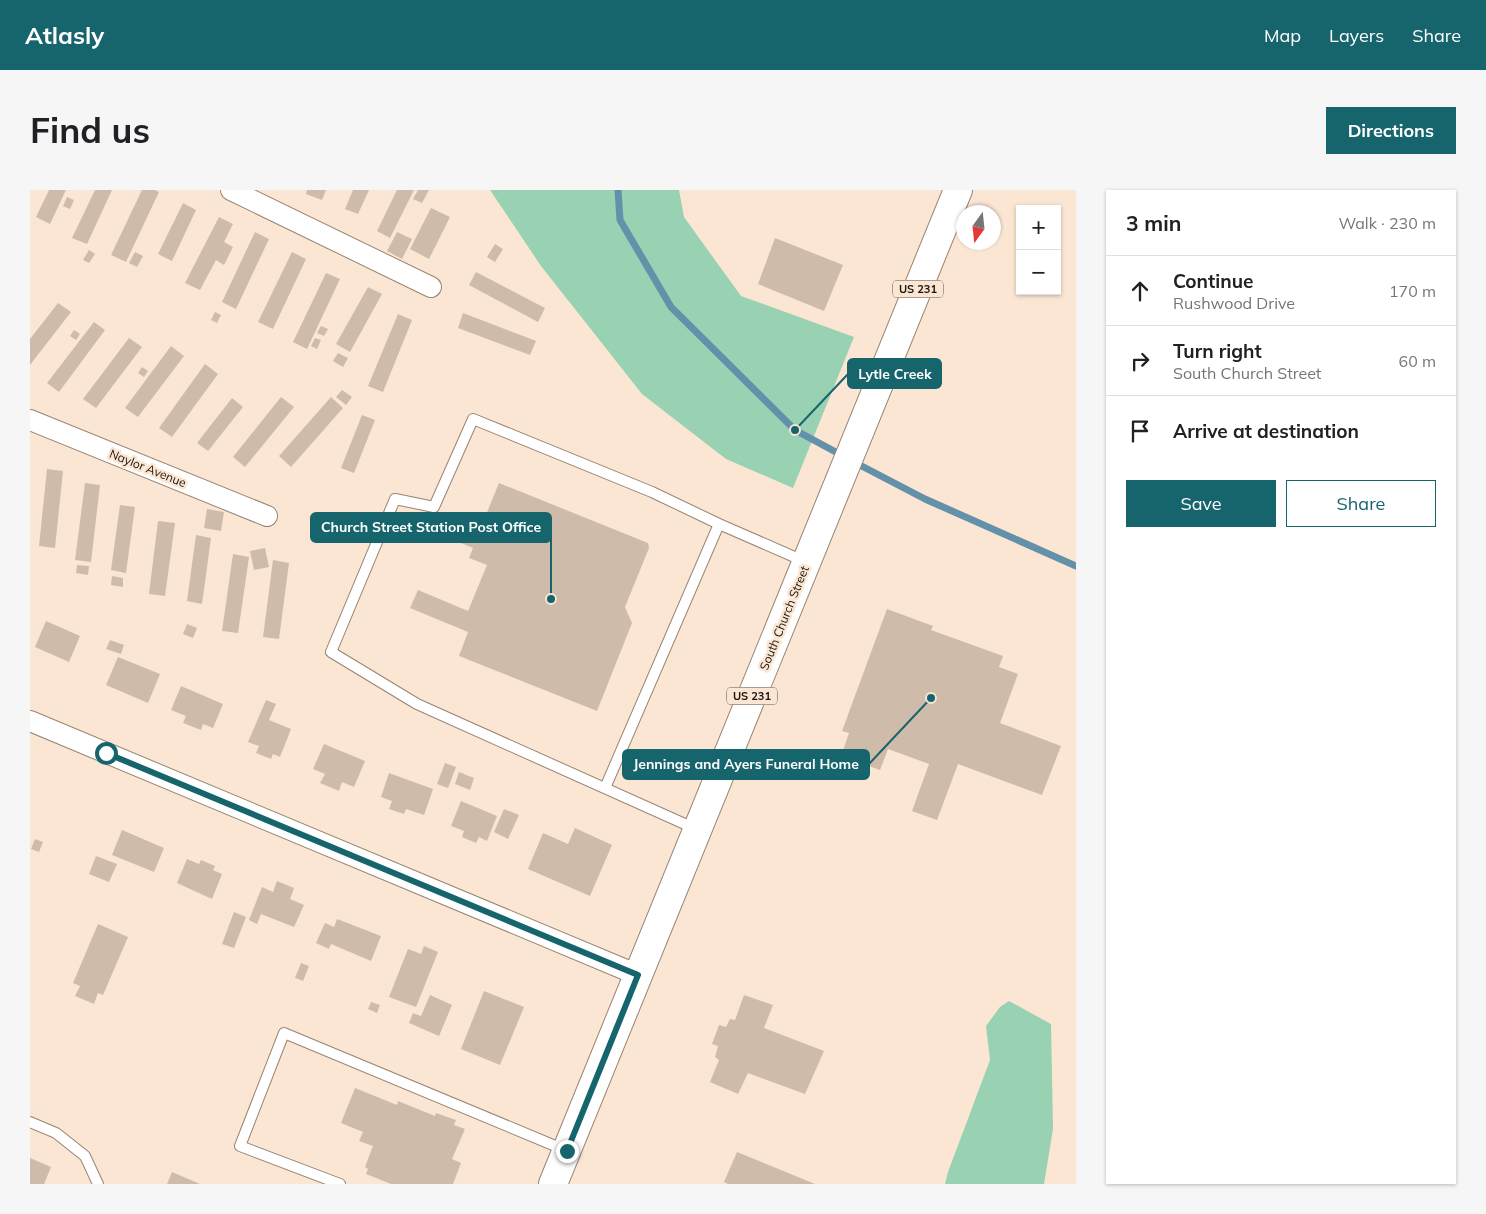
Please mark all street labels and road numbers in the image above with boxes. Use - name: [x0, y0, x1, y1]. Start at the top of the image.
- road number: US 231: [893, 280, 943, 298]
- street label: Naylor Avenue: [107, 446, 189, 490]
- street label: South Church Street: [756, 564, 812, 672]
- road number: US 231: [727, 688, 777, 704]

